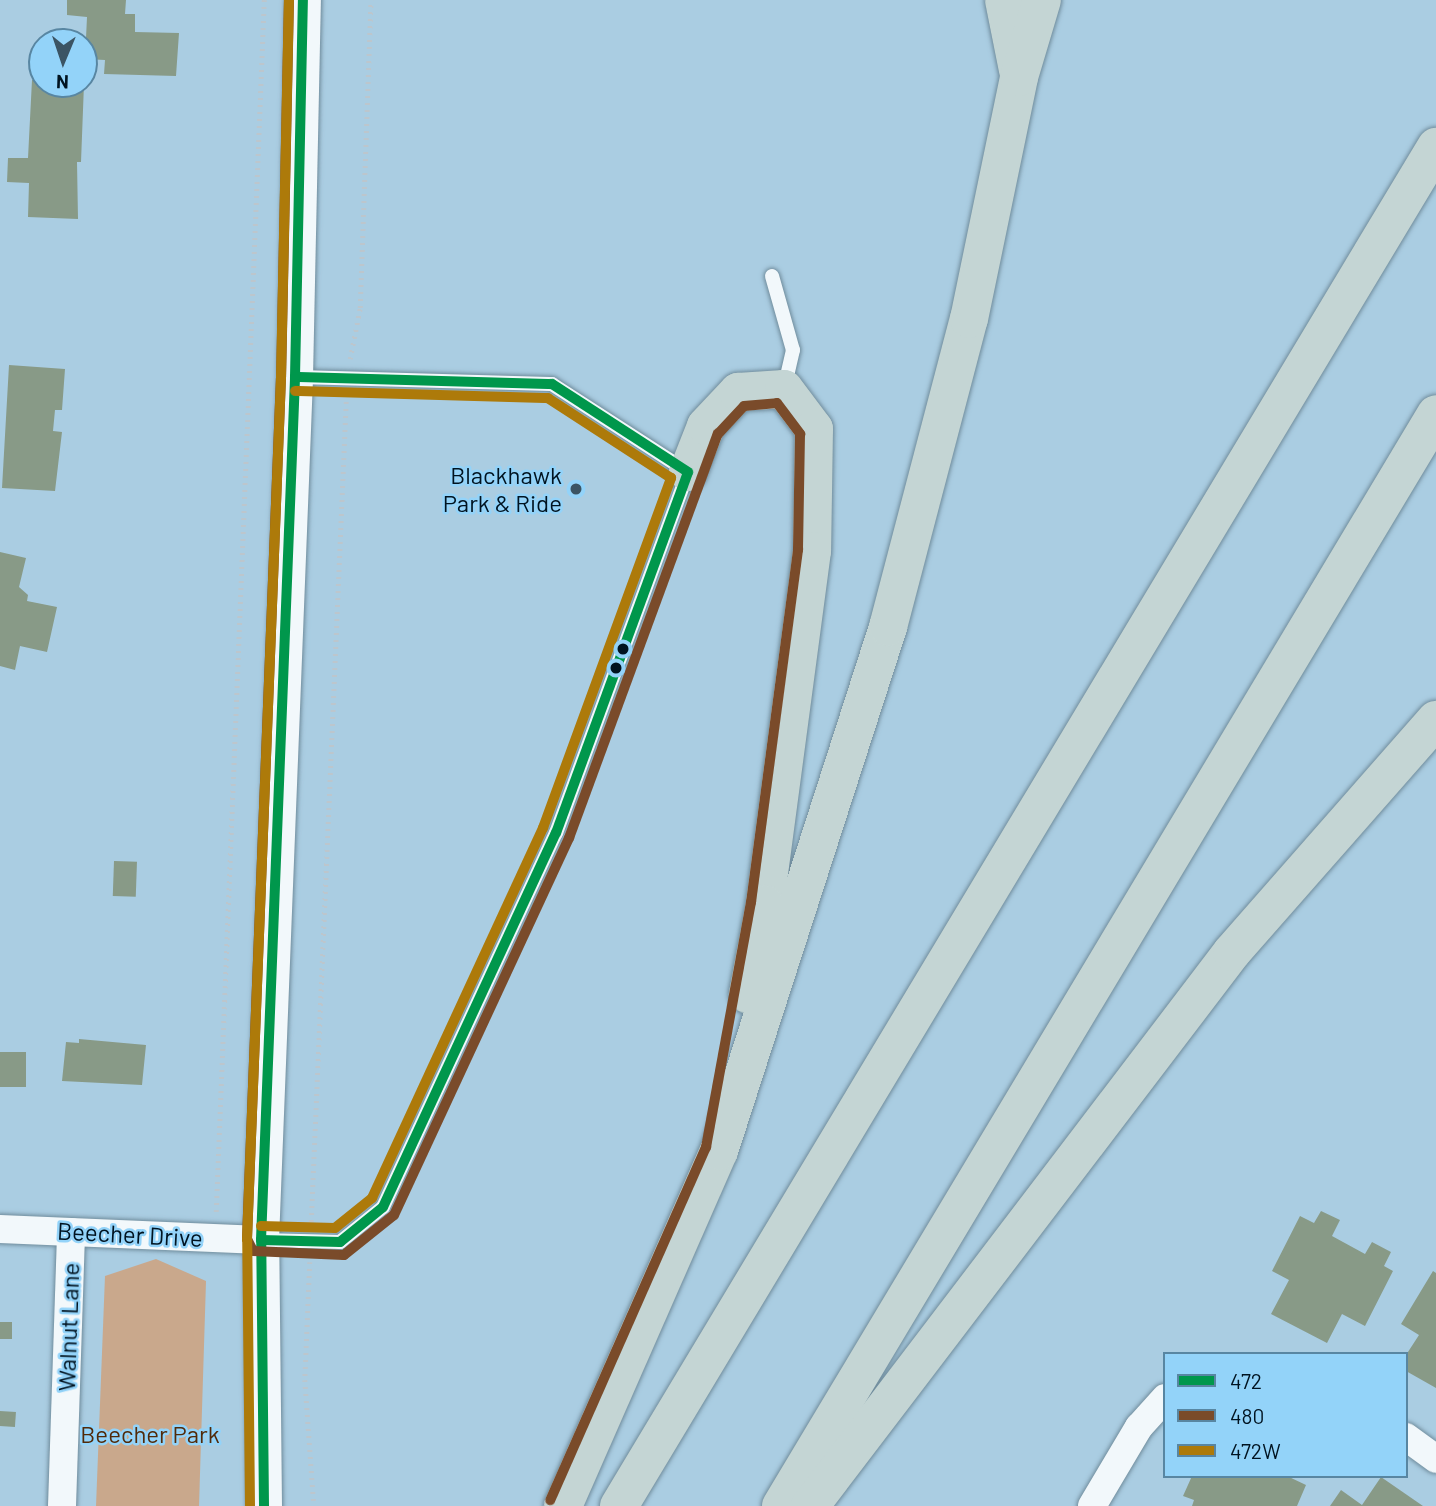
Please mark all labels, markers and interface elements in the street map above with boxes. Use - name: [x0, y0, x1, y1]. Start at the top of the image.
- north arrow: [28, 28, 98, 98]
- text: N: [56, 71, 69, 94]
- place label: Blackhawk Park & Ride: [443, 461, 562, 517]
- marker: Blackhawk Park & Ride: [568, 481, 584, 497]
- unlabelled marker: [616, 642, 630, 656]
- unlabelled marker: [609, 661, 623, 675]
- street label: Beecher Drive: [57, 1216, 203, 1252]
- street label: Walnut Lane: [51, 1262, 85, 1392]
- legend: [1163, 1352, 1408, 1478]
- text: 472: [1230, 1368, 1262, 1393]
- text: 480: [1230, 1403, 1264, 1428]
- park label: Beecher Park: [80, 1420, 220, 1448]
- text: 472W: [1230, 1438, 1281, 1463]

